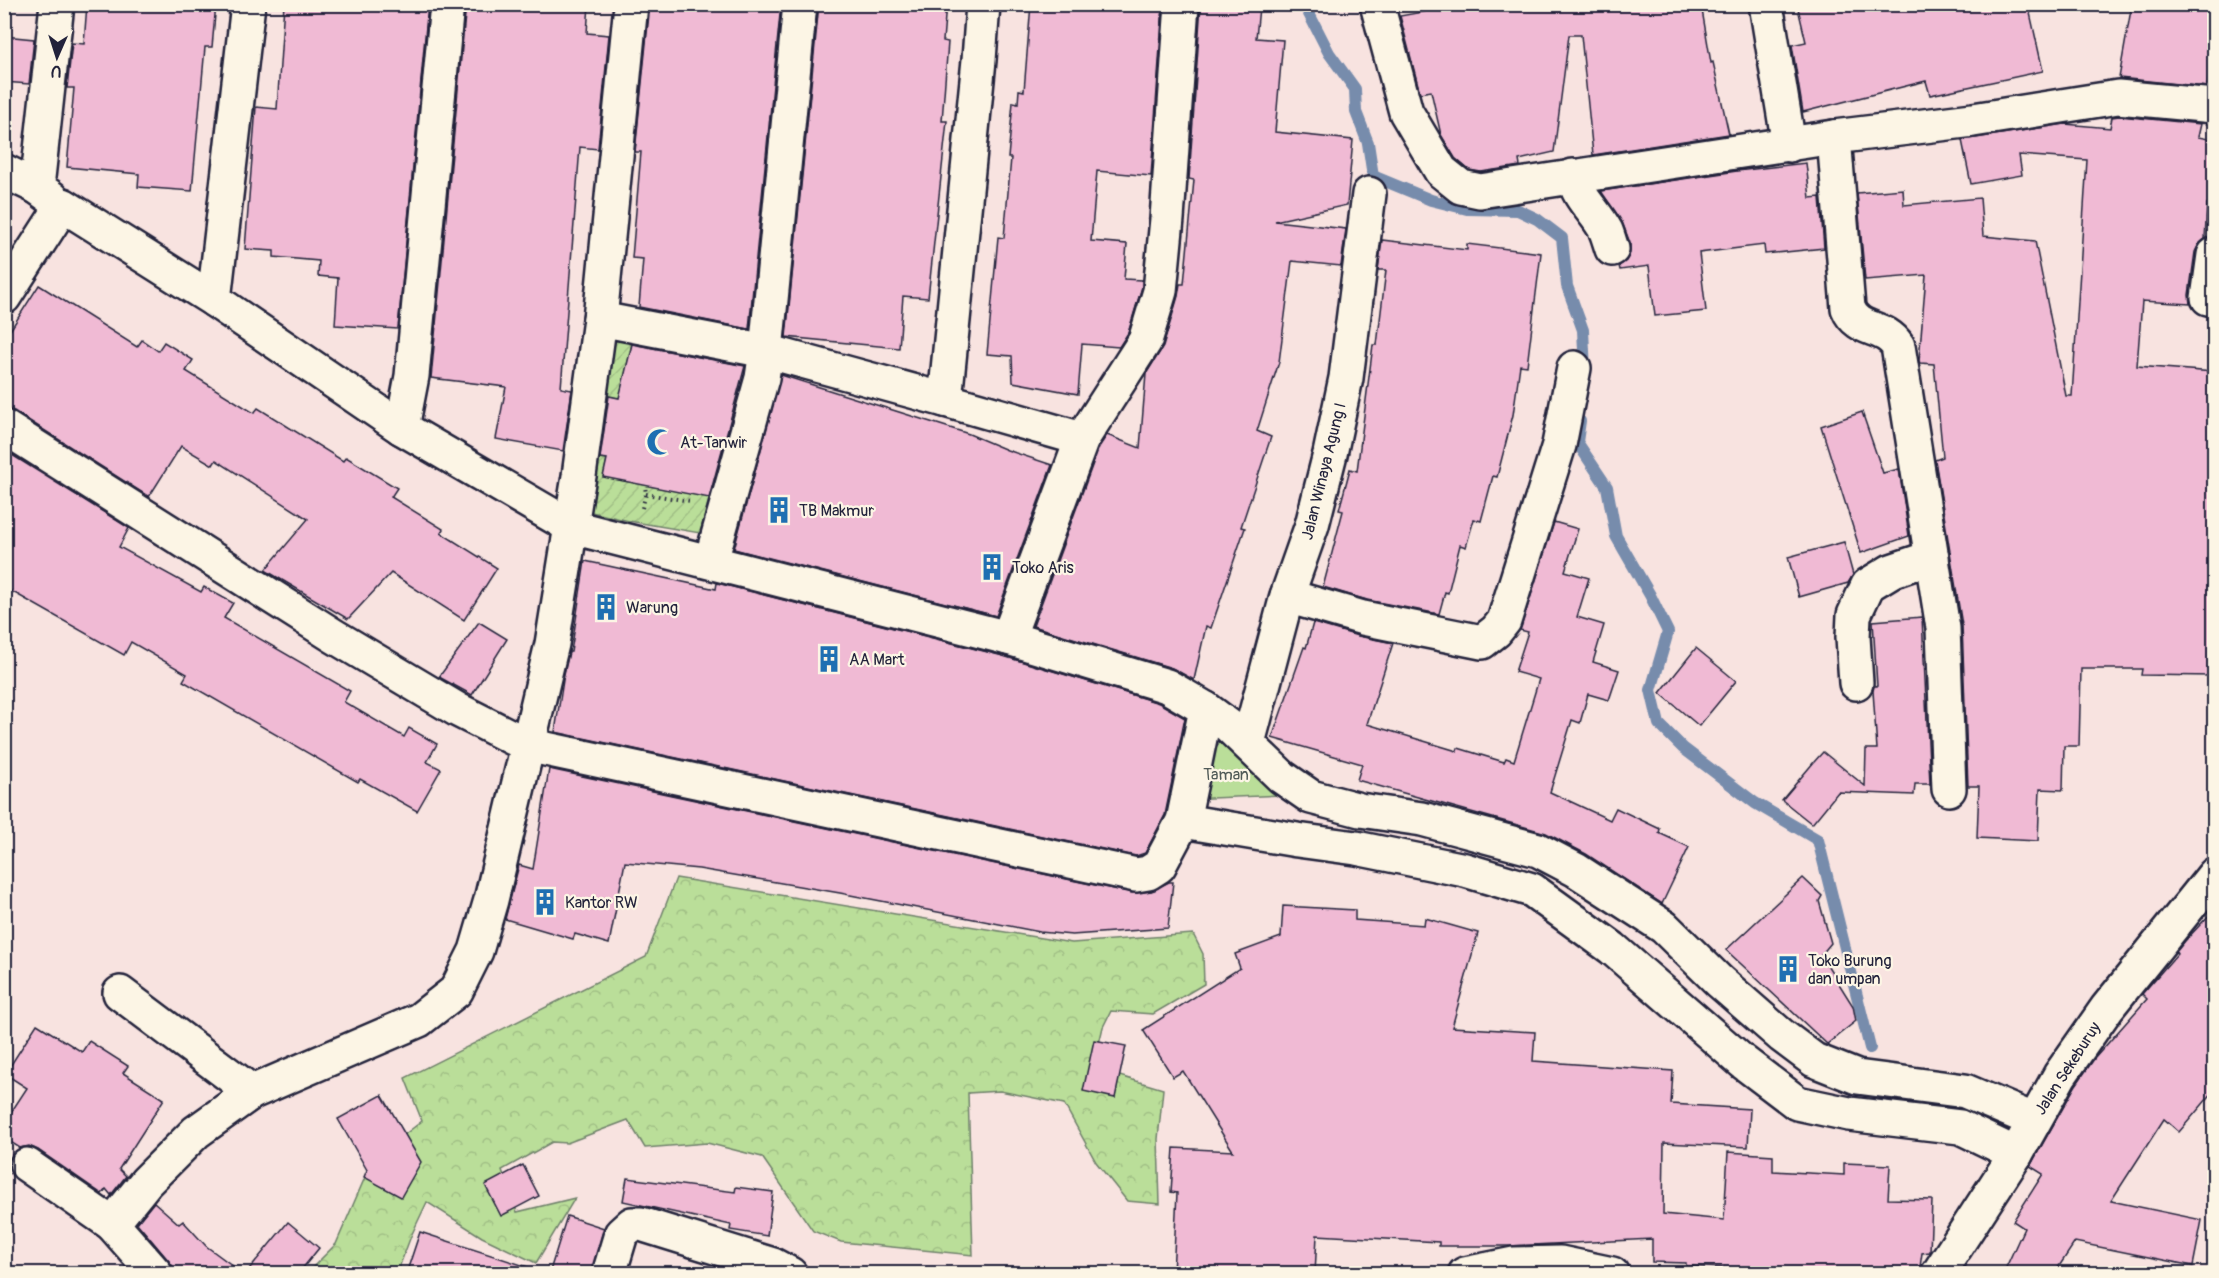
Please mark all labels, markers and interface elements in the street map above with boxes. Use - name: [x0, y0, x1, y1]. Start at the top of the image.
- north arrow: [27, 27, 87, 87]
- text: U: [50, 61, 62, 81]
- street label: Jalan Winaya Agung I: [1297, 401, 1351, 542]
- mosque icon: At-Tanwir: [645, 427, 675, 457]
- place label: At-Tanwir: [680, 433, 747, 453]
- building icon: TB Makmur: [764, 495, 794, 525]
- place label: TB Makmur: [799, 501, 874, 521]
- building icon: Toko Aris: [977, 552, 1007, 582]
- place label: Toko Aris: [1012, 558, 1074, 578]
- building icon: Warung: [591, 592, 621, 622]
- place label: Warung: [626, 598, 678, 618]
- building icon: AA Mart: [814, 644, 844, 674]
- place label: AA Mart: [849, 650, 905, 670]
- park label: Taman: [1203, 765, 1249, 785]
- building icon: Kantor RW: [530, 887, 560, 917]
- place label: Kantor RW: [565, 893, 638, 913]
- place label: Toko Burung dan umpan: [1808, 951, 1891, 989]
- building icon: Toko Burung dan umpan: [1773, 954, 1803, 984]
- street label: Jalan Sekeburuy: [2030, 1018, 2105, 1119]

